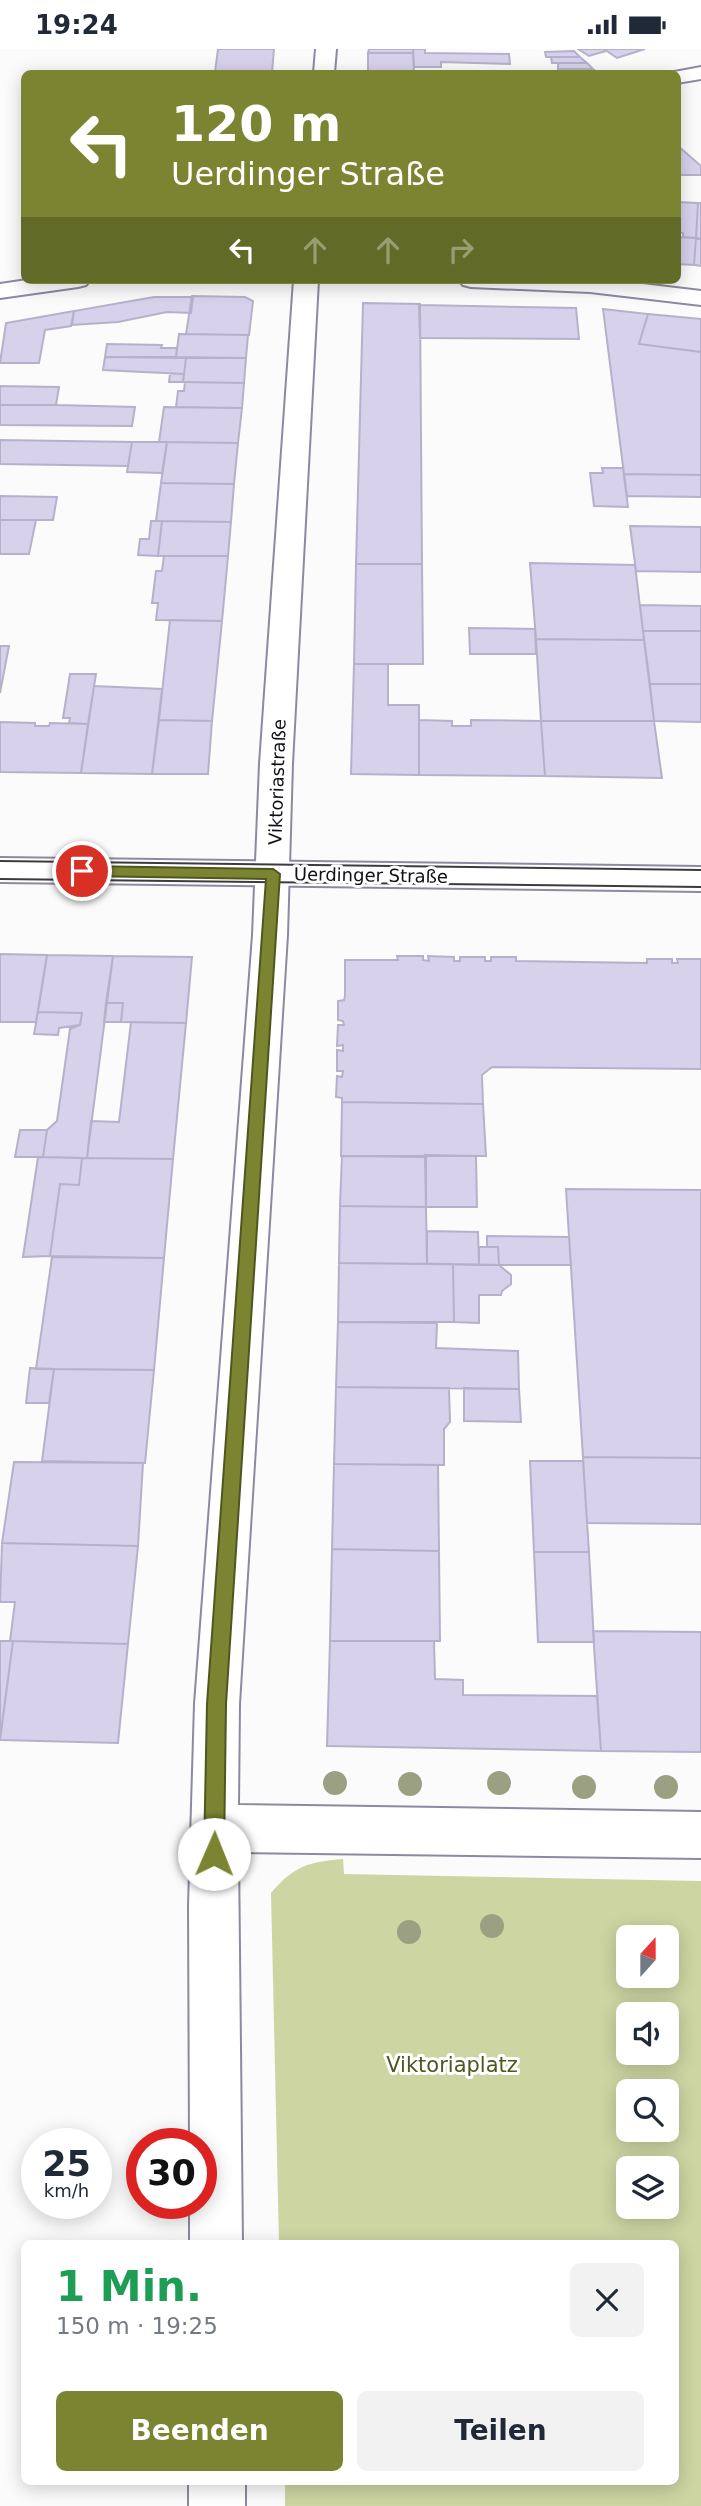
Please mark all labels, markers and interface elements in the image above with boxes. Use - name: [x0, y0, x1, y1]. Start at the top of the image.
- text: 19:24: [35, 10, 118, 40]
- text: 120 m: [171, 96, 341, 153]
- icon: left: [56, 98, 147, 189]
- text: Uerdinger Straße: [171, 155, 445, 193]
- icon: left: [223, 231, 261, 269]
- icon: ahead: [296, 231, 334, 269]
- icon: ahead: [369, 231, 407, 269]
- icon: right: [442, 231, 480, 269]
- street label: Viktoriastraße: [264, 719, 290, 845]
- pin: [52, 841, 112, 901]
- icon: arrive: [63, 852, 101, 890]
- street label: Uerdinger Straße: [294, 863, 448, 887]
- position arrow: [177, 1817, 251, 1891]
- north arrow: [616, 1925, 679, 1988]
- map controls: [616, 1925, 679, 2219]
- button: sound: [616, 2002, 679, 2065]
- park label: Viktoriaplatz: [386, 2053, 518, 2077]
- button: search: [616, 2079, 679, 2142]
- speed limit sign: 30: [126, 2128, 217, 2219]
- text: 25: [42, 2144, 91, 2184]
- button: layers: [616, 2156, 679, 2219]
- text: km/h: [44, 2180, 89, 2201]
- text: 1 Min.: [56, 2262, 202, 2311]
- button: close: [570, 2263, 644, 2337]
- text: 150 m · 19:25: [56, 2313, 218, 2339]
- button: Beenden: [56, 2391, 343, 2471]
- button: Teilen: [357, 2391, 644, 2471]

